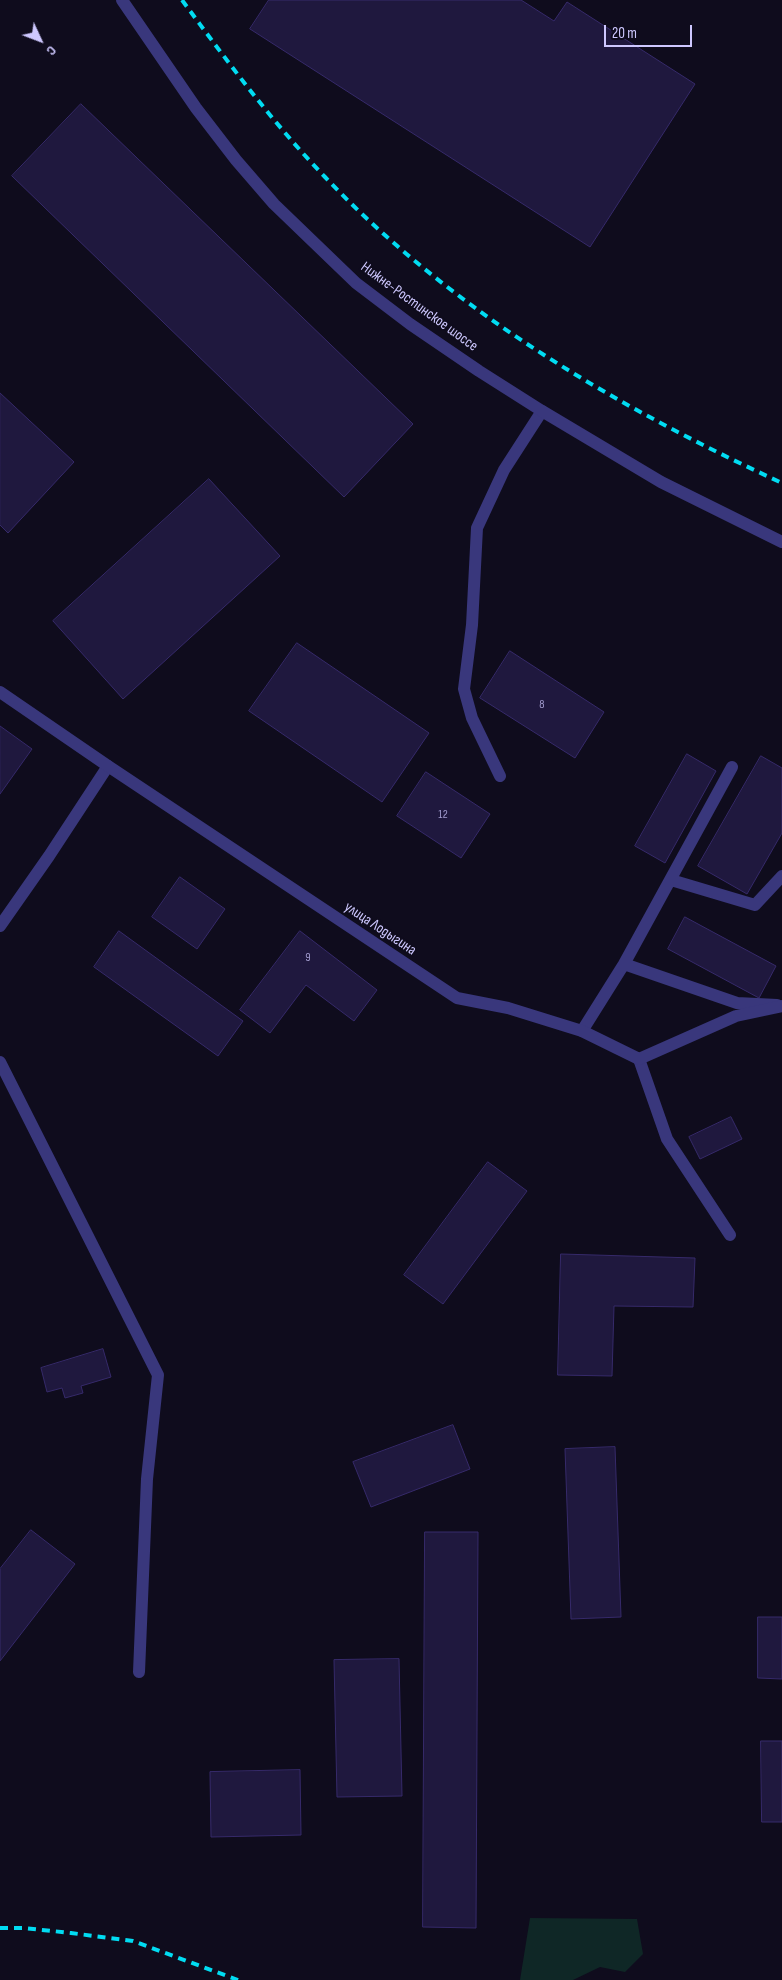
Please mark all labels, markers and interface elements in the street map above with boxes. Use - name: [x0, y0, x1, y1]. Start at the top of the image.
- north arrow: [15, 15, 65, 65]
- scale bar: [607, 15, 694, 47]
- text: 20 m: [612, 24, 637, 43]
- text: С: [43, 42, 60, 59]
- street label: Нижне-Ростинское шоссе: [357, 259, 481, 355]
- house number: 8: [539, 698, 545, 712]
- house number: 12: [438, 808, 448, 822]
- street label: улица Лодыгина: [341, 898, 419, 960]
- house number: 9: [305, 951, 311, 965]

